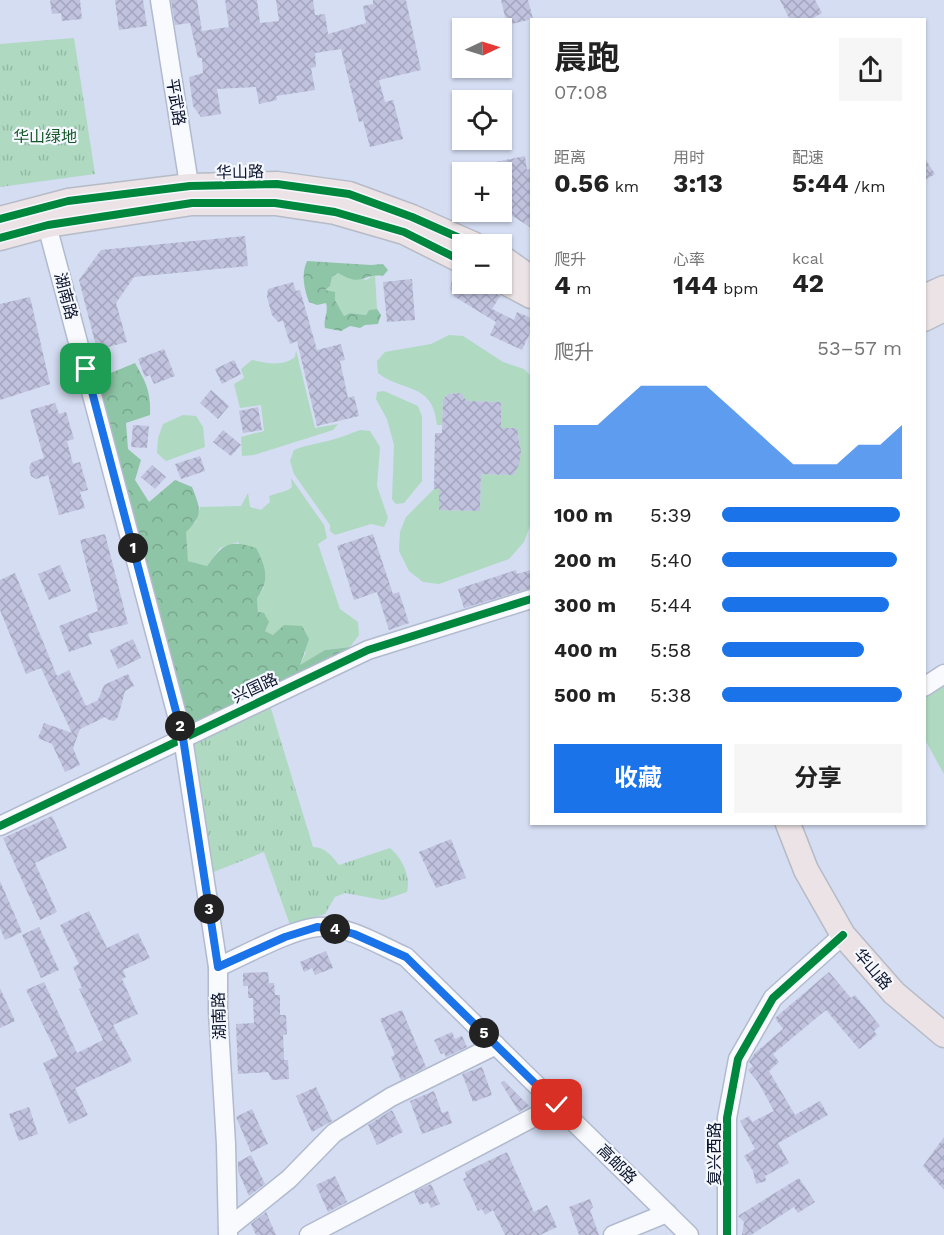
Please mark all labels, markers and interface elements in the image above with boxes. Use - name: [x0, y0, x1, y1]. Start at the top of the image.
- north arrow: [452, 18, 512, 78]
- map controls: [452, 18, 512, 294]
- text: 晨跑: [554, 38, 620, 77]
- button: share: [839, 38, 902, 101]
- street label: 平武路: [163, 77, 189, 127]
- text: 07:08: [554, 80, 608, 104]
- button: locate: [452, 90, 512, 150]
- park label: 华山绿地: [13, 127, 77, 146]
- text: 距离: [554, 148, 586, 167]
- text: 用时: [673, 148, 705, 167]
- text: 配速: [792, 148, 824, 167]
- street label: 华山路: [216, 162, 264, 182]
- button: +: [452, 162, 512, 222]
- text: 0.56: [554, 168, 609, 198]
- text: 3:13: [673, 168, 723, 198]
- text: 5:44: [792, 168, 849, 198]
- text: km: [609, 177, 639, 196]
- text: /km: [849, 177, 885, 196]
- button: −: [452, 234, 512, 294]
- text: kcal: [792, 249, 824, 268]
- text: 爬升: [554, 250, 586, 269]
- text: 心率: [673, 250, 705, 269]
- text: 42: [792, 268, 824, 298]
- street label: 湖南路: [51, 270, 81, 322]
- text: 4: [554, 270, 571, 300]
- text: 144: [673, 270, 718, 300]
- text: m: [571, 279, 592, 298]
- text: bpm: [718, 279, 759, 298]
- text: 53–57 m: [817, 336, 902, 360]
- text: 爬升: [554, 340, 594, 364]
- pin: [60, 343, 111, 394]
- icon: arrive: [69, 352, 102, 385]
- text: 100 m: [554, 503, 613, 527]
- text: 5:39: [650, 503, 692, 527]
- pin: 1: [118, 533, 148, 563]
- text: 1: [130, 538, 136, 557]
- text: 200 m: [554, 548, 616, 572]
- text: 5:40: [650, 548, 692, 572]
- text: 300 m: [554, 593, 616, 617]
- text: 5:44: [650, 593, 692, 617]
- text: 400 m: [554, 638, 617, 662]
- text: 5:58: [650, 638, 692, 662]
- street label: 兴国路: [229, 669, 281, 707]
- text: 500 m: [554, 683, 616, 707]
- text: 5:38: [650, 683, 692, 707]
- pin: 2: [165, 711, 195, 741]
- text: 2: [175, 716, 185, 735]
- button: 收藏: [554, 744, 722, 813]
- button: 分享: [734, 744, 902, 813]
- pin: 3: [194, 894, 224, 924]
- text: 3: [204, 899, 214, 918]
- pin: 4: [320, 914, 350, 944]
- text: 4: [330, 919, 340, 938]
- street label: 华山路: [850, 945, 896, 993]
- street label: 湖南路: [209, 992, 229, 1040]
- pin: 5: [469, 1018, 499, 1048]
- text: 5: [479, 1023, 489, 1042]
- pin: [531, 1079, 582, 1130]
- icon: check: [540, 1088, 573, 1121]
- street label: 复兴西路: [705, 1122, 724, 1186]
- street label: 高邮路: [593, 1140, 641, 1188]

